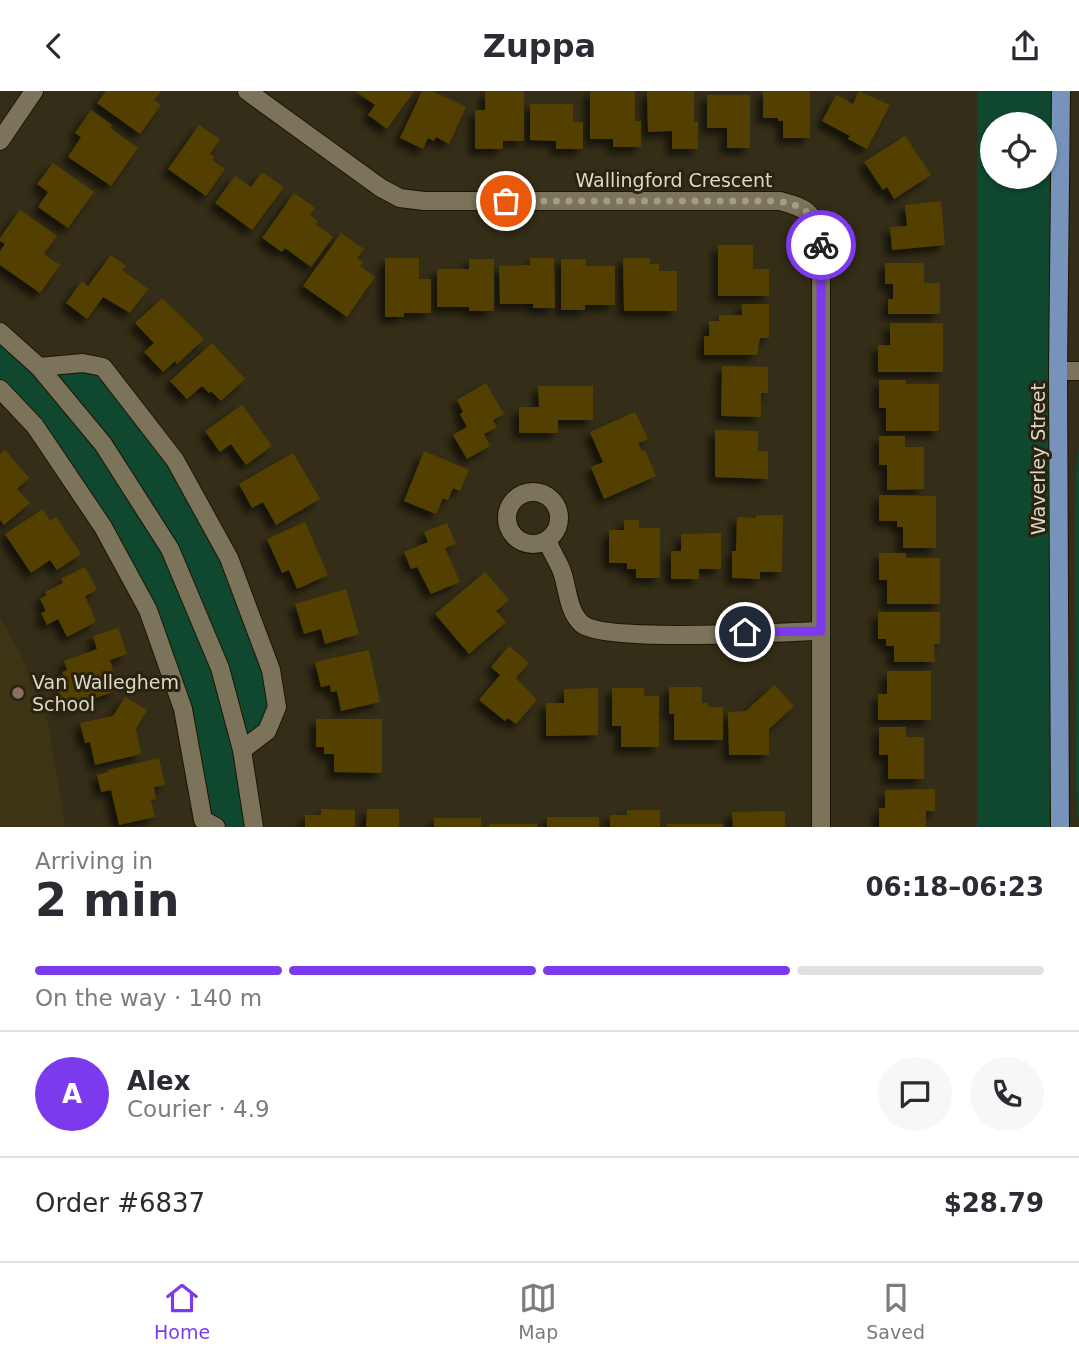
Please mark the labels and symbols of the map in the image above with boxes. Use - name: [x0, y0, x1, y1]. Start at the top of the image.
- street label: Wallingford Crescent: [576, 169, 772, 191]
- pin: [476, 171, 536, 231]
- courier: [786, 210, 856, 280]
- street label: Waverley Street: [1027, 383, 1049, 535]
- pin: [715, 602, 775, 662]
- place label: Van Walleghem School: [32, 671, 179, 715]
- marker: Van Walleghem School: [10, 685, 26, 701]

